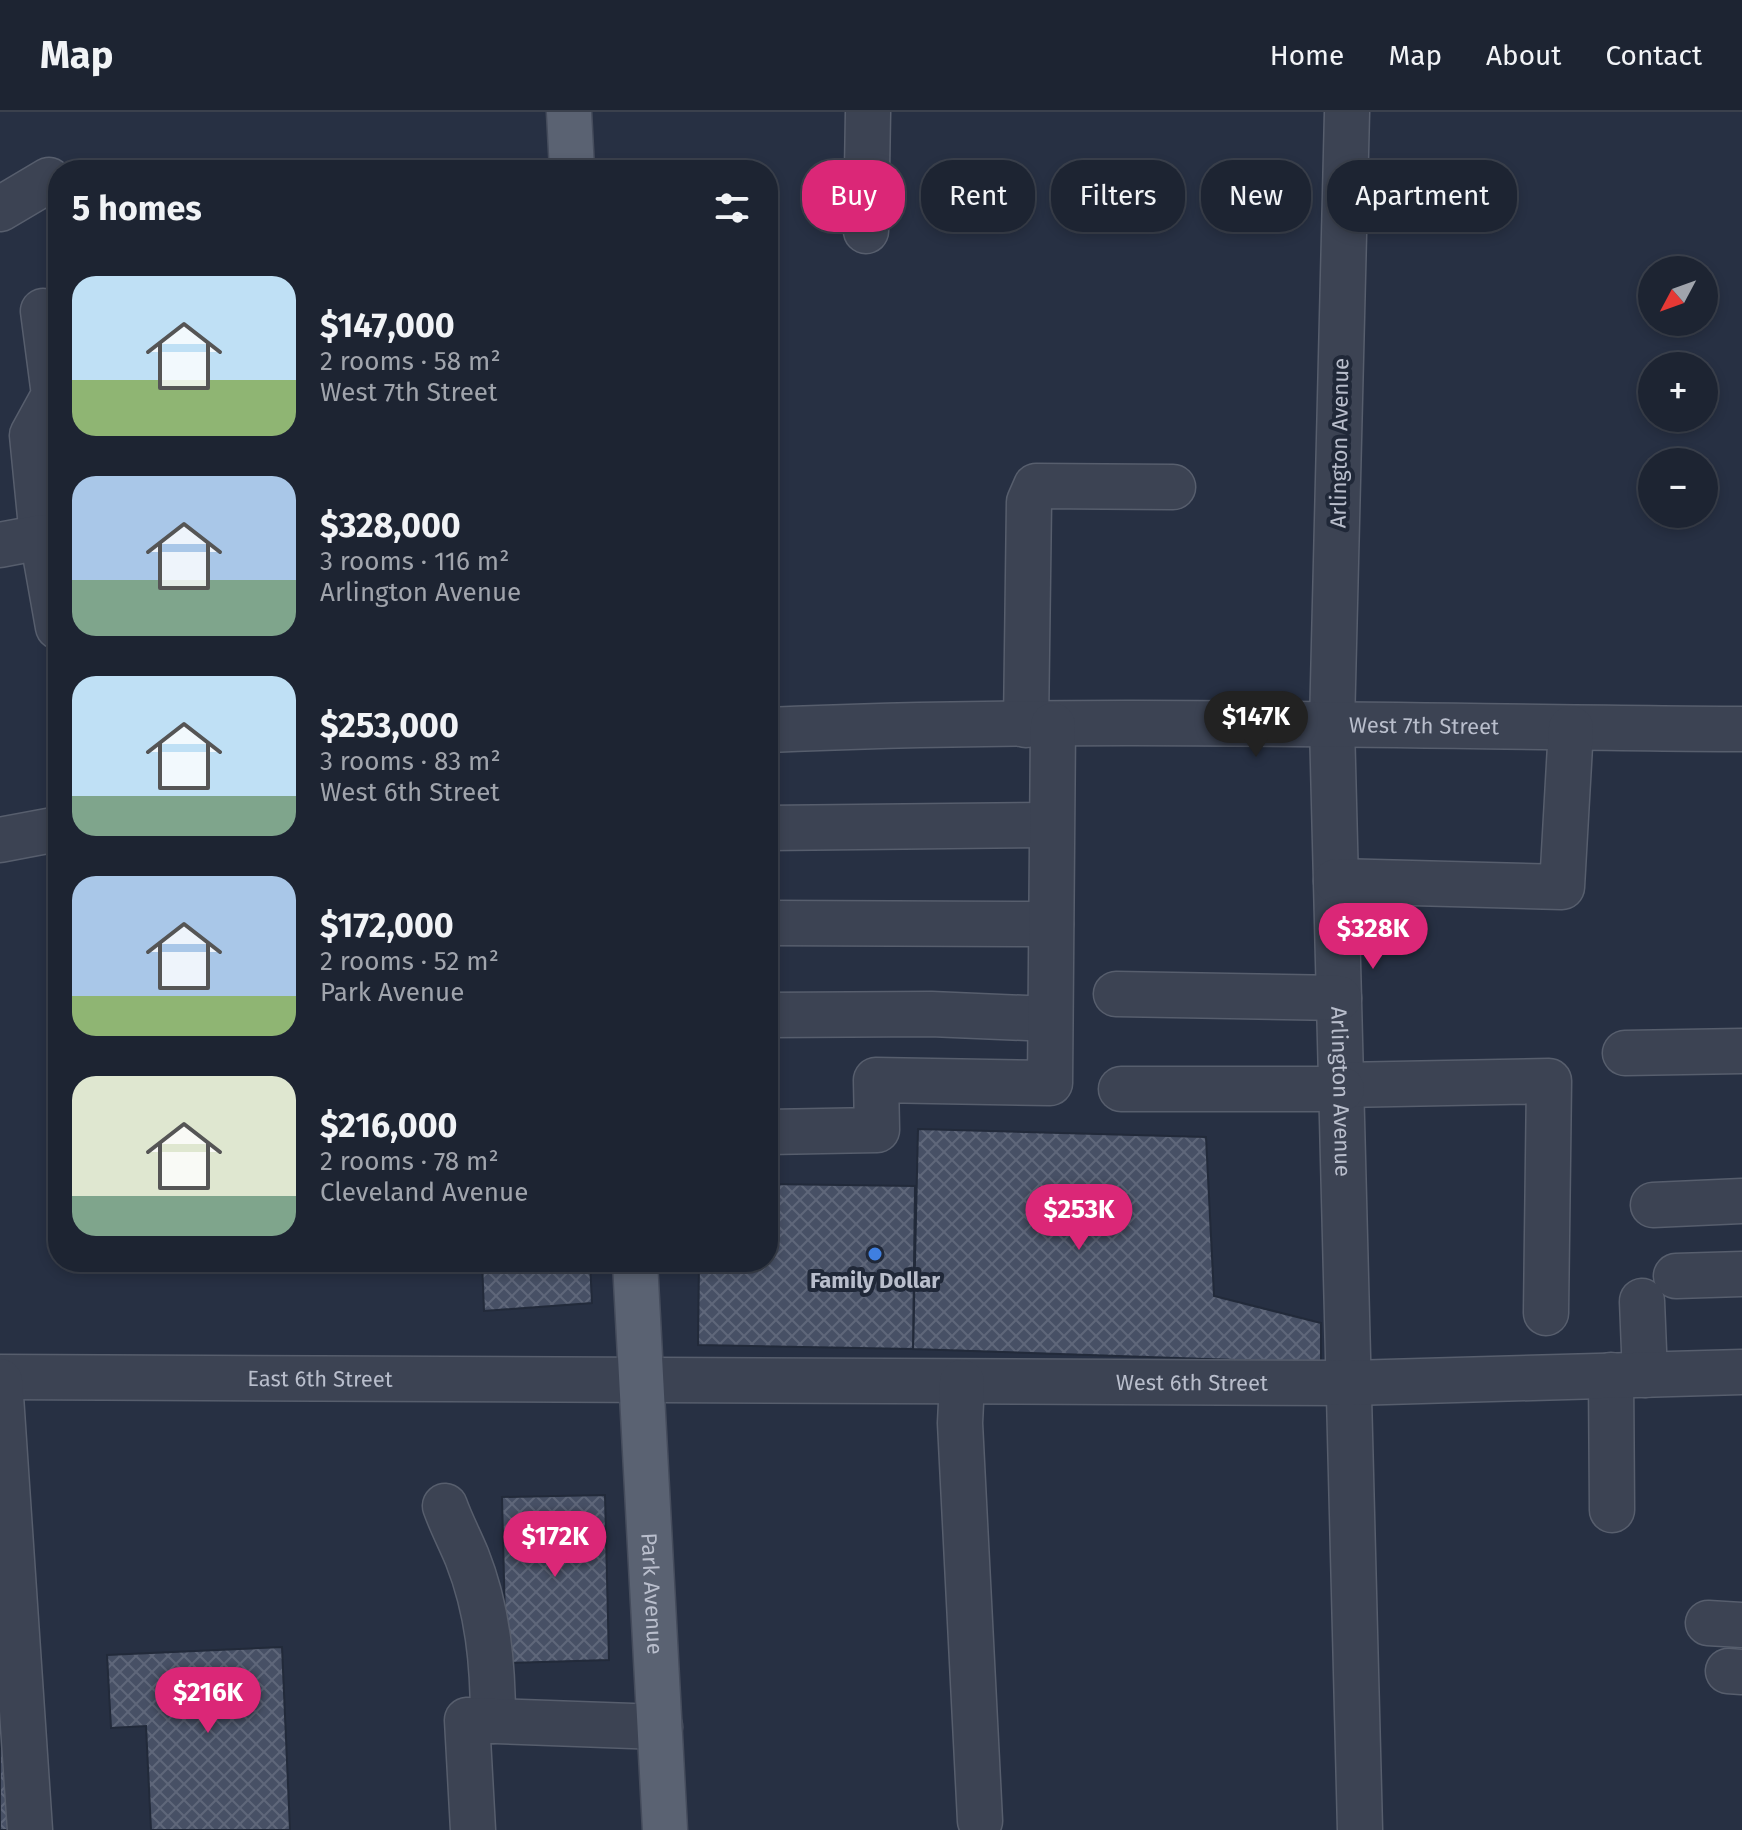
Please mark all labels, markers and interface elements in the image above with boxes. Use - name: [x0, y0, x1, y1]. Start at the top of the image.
- text: Map: [40, 32, 113, 78]
- text: Home: [1270, 39, 1344, 72]
- text: Map: [1388, 39, 1442, 72]
- text: About: [1486, 39, 1561, 72]
- text: Contact: [1605, 39, 1702, 72]
- chip: Buy: [802, 160, 905, 232]
- chip: Rent: [921, 160, 1035, 232]
- chip: Filters: [1051, 160, 1185, 232]
- chip: New: [1201, 160, 1311, 232]
- chip: Apartment: [1327, 160, 1517, 232]
- icon: filters: [710, 186, 754, 230]
- text: 5 homes: [72, 188, 202, 229]
- north arrow: [1638, 256, 1718, 336]
- map controls: [1638, 256, 1718, 528]
- text: $147,000: [320, 305, 455, 346]
- icon: home: [136, 308, 232, 404]
- text: 2 rooms · 58 m²: [320, 346, 501, 377]
- button: +: [1638, 352, 1718, 432]
- street label: Arlington Avenue: [1325, 358, 1354, 528]
- text: West 7th Street: [320, 377, 497, 408]
- button: −: [1638, 448, 1718, 528]
- text: $328,000: [320, 505, 461, 546]
- icon: home: [136, 508, 232, 604]
- text: 3 rooms · 116 m²: [320, 546, 509, 577]
- text: Arlington Avenue: [320, 577, 521, 608]
- pin: $147K: [1200, 691, 1312, 759]
- text: $147K: [1222, 701, 1290, 732]
- text: $253,000: [320, 705, 459, 746]
- icon: home: [136, 708, 232, 804]
- street label: West 7th Street: [1349, 711, 1499, 740]
- text: 3 rooms · 83 m²: [320, 746, 501, 777]
- text: West 6th Street: [320, 777, 500, 808]
- pin: $328K: [1317, 903, 1429, 971]
- text: $172,000: [320, 905, 454, 946]
- icon: home: [136, 908, 232, 1004]
- text: $328K: [1337, 913, 1409, 944]
- text: 2 rooms · 52 m²: [320, 946, 499, 977]
- text: Park Avenue: [320, 977, 464, 1008]
- street label: Arlington Avenue: [1325, 1006, 1356, 1177]
- text: $216,000: [320, 1105, 457, 1146]
- icon: home: [136, 1108, 232, 1204]
- text: 2 rooms · 78 m²: [320, 1146, 499, 1177]
- text: Cleveland Avenue: [320, 1177, 528, 1208]
- pin: $253K: [1023, 1184, 1135, 1252]
- text: $253K: [1043, 1194, 1115, 1225]
- marker: Family Dollar: [866, 1245, 884, 1263]
- place label: Family Dollar: [810, 1267, 940, 1294]
- street label: East 6th Street: [247, 1365, 393, 1393]
- street label: West 6th Street: [1116, 1369, 1268, 1397]
- pin: $172K: [499, 1511, 611, 1579]
- text: $172K: [521, 1521, 589, 1552]
- street label: Park Avenue: [635, 1532, 669, 1655]
- pin: $216K: [152, 1667, 264, 1735]
- text: $216K: [173, 1677, 243, 1708]

